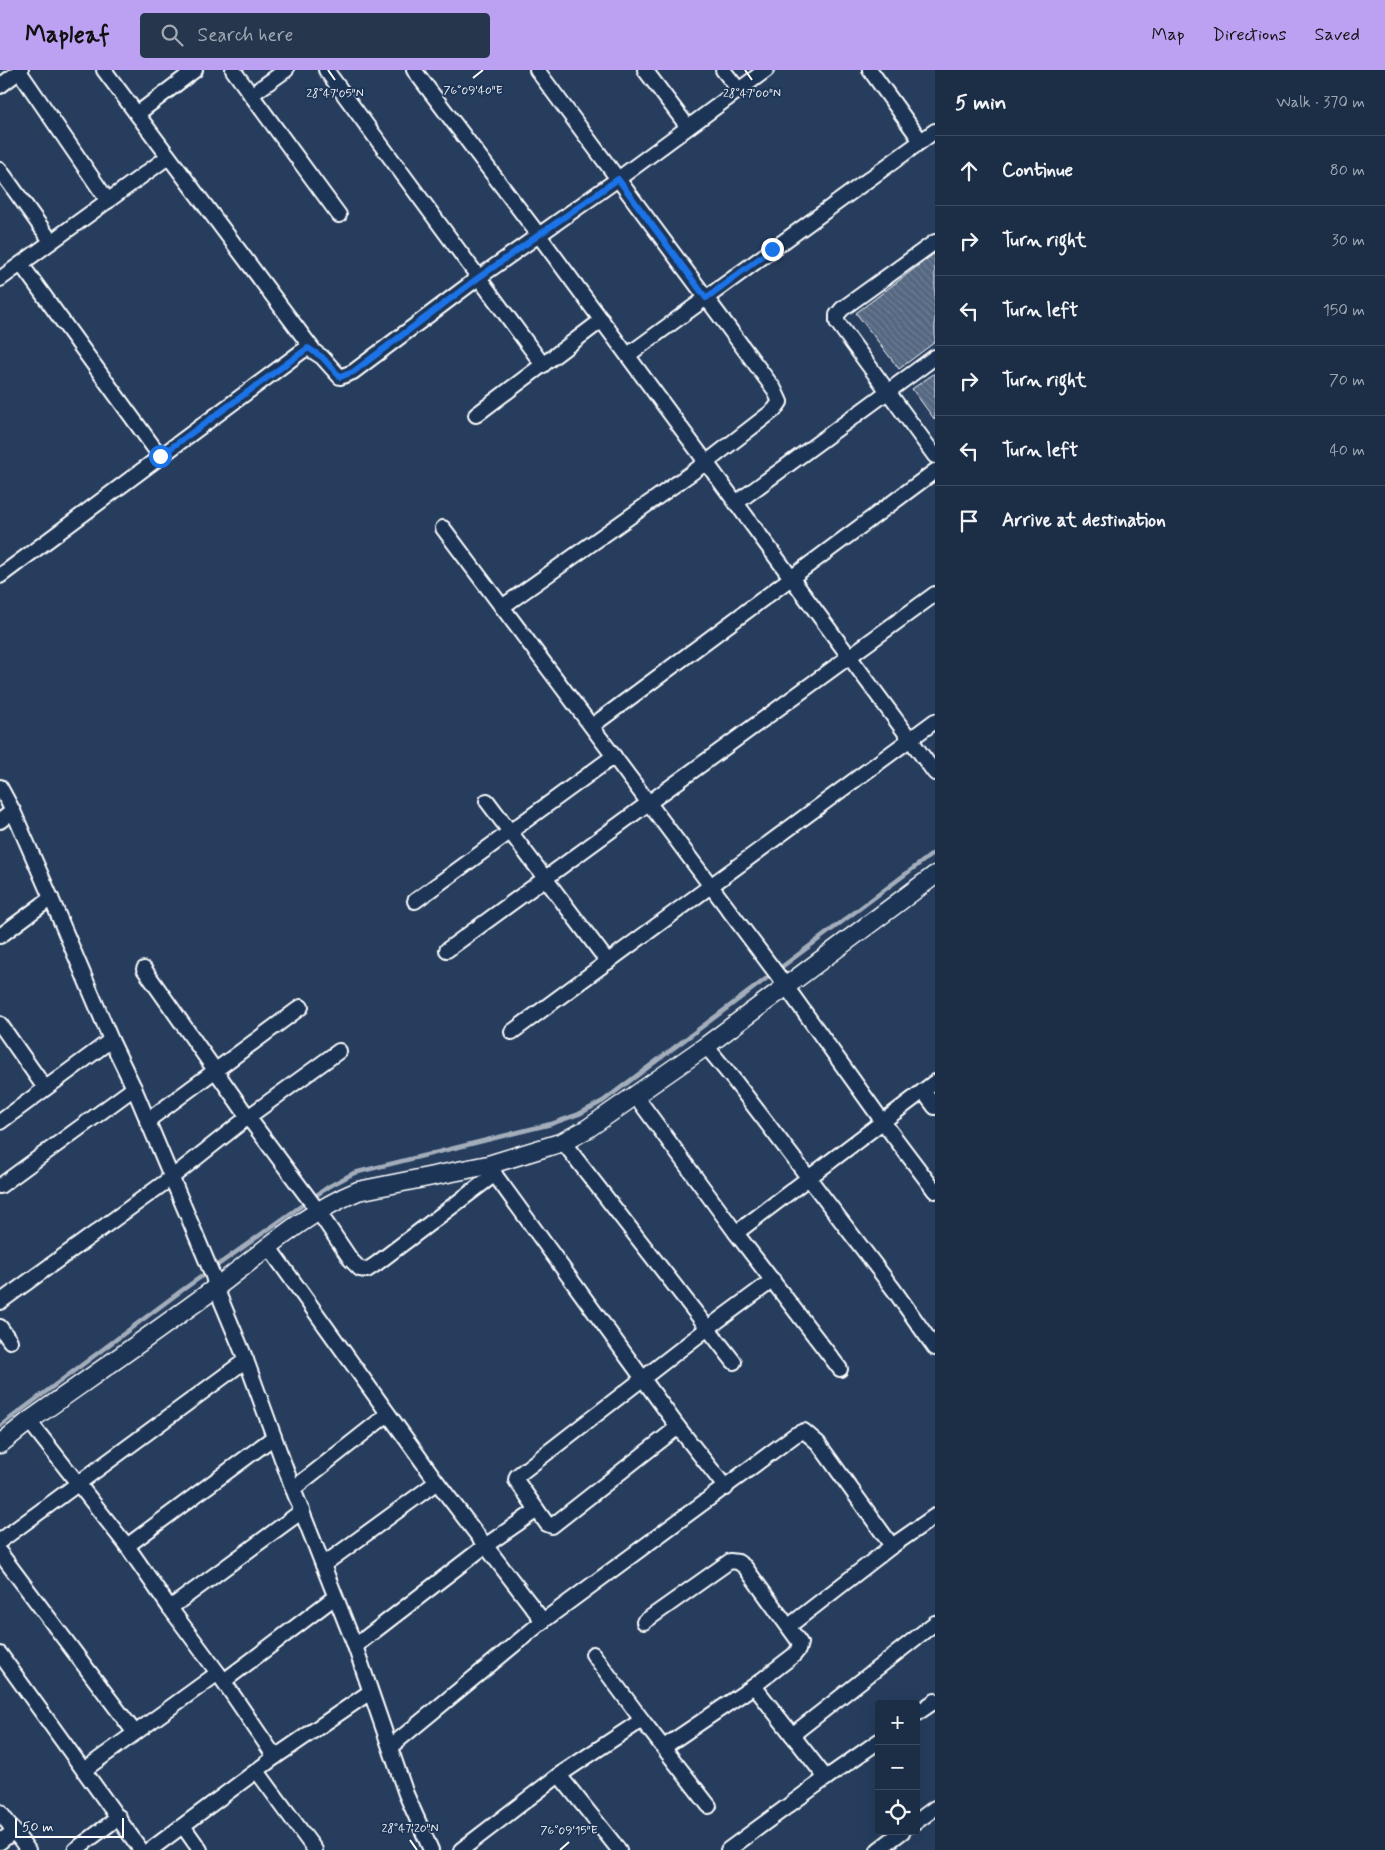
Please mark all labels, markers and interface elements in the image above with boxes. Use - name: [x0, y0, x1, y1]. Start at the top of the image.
- search box: [140, 13, 490, 58]
- text: Mapleaf: [25, 20, 110, 51]
- icon: search: [158, 21, 186, 49]
- text: Search here: [198, 23, 293, 48]
- text: Map: [1152, 23, 1185, 47]
- text: Directions: [1213, 23, 1287, 47]
- text: Saved: [1315, 23, 1360, 47]
- text: 76°09'40"E: [443, 83, 503, 99]
- text: 28°47'05"N: [306, 86, 364, 102]
- text: 28°47'00"N: [723, 86, 781, 102]
- text: 5 min: [955, 89, 1007, 117]
- text: Walk · 370 m: [1276, 92, 1365, 113]
- icon: ahead: [955, 157, 983, 185]
- text: Continue: [1002, 158, 1073, 183]
- text: 80 m: [1330, 160, 1365, 181]
- icon: right: [955, 227, 983, 255]
- text: Turn right: [1002, 228, 1086, 253]
- text: 30 m: [1332, 230, 1365, 251]
- route end: [761, 238, 784, 261]
- icon: left: [955, 297, 983, 325]
- text: Turn left: [1002, 298, 1078, 323]
- text: 150 m: [1323, 300, 1365, 321]
- icon: right: [955, 367, 983, 395]
- text: Turn right: [1002, 368, 1086, 393]
- text: 70 m: [1329, 370, 1365, 391]
- icon: left: [955, 437, 983, 465]
- text: Turn left: [1002, 438, 1078, 463]
- text: 40 m: [1329, 440, 1365, 461]
- route start: [149, 445, 172, 468]
- icon: arrive: [955, 507, 983, 535]
- text: Arrive at destination: [1002, 508, 1166, 533]
- map controls: [875, 1700, 920, 1835]
- button: +: [875, 1700, 920, 1745]
- button: −: [875, 1745, 920, 1790]
- button: locate: [875, 1790, 920, 1835]
- scale bar: [15, 1815, 124, 1838]
- text: 50 m: [22, 1818, 53, 1836]
- text: 28°47'20"N: [381, 1821, 439, 1837]
- text: 76°09'15"E: [540, 1823, 598, 1839]

